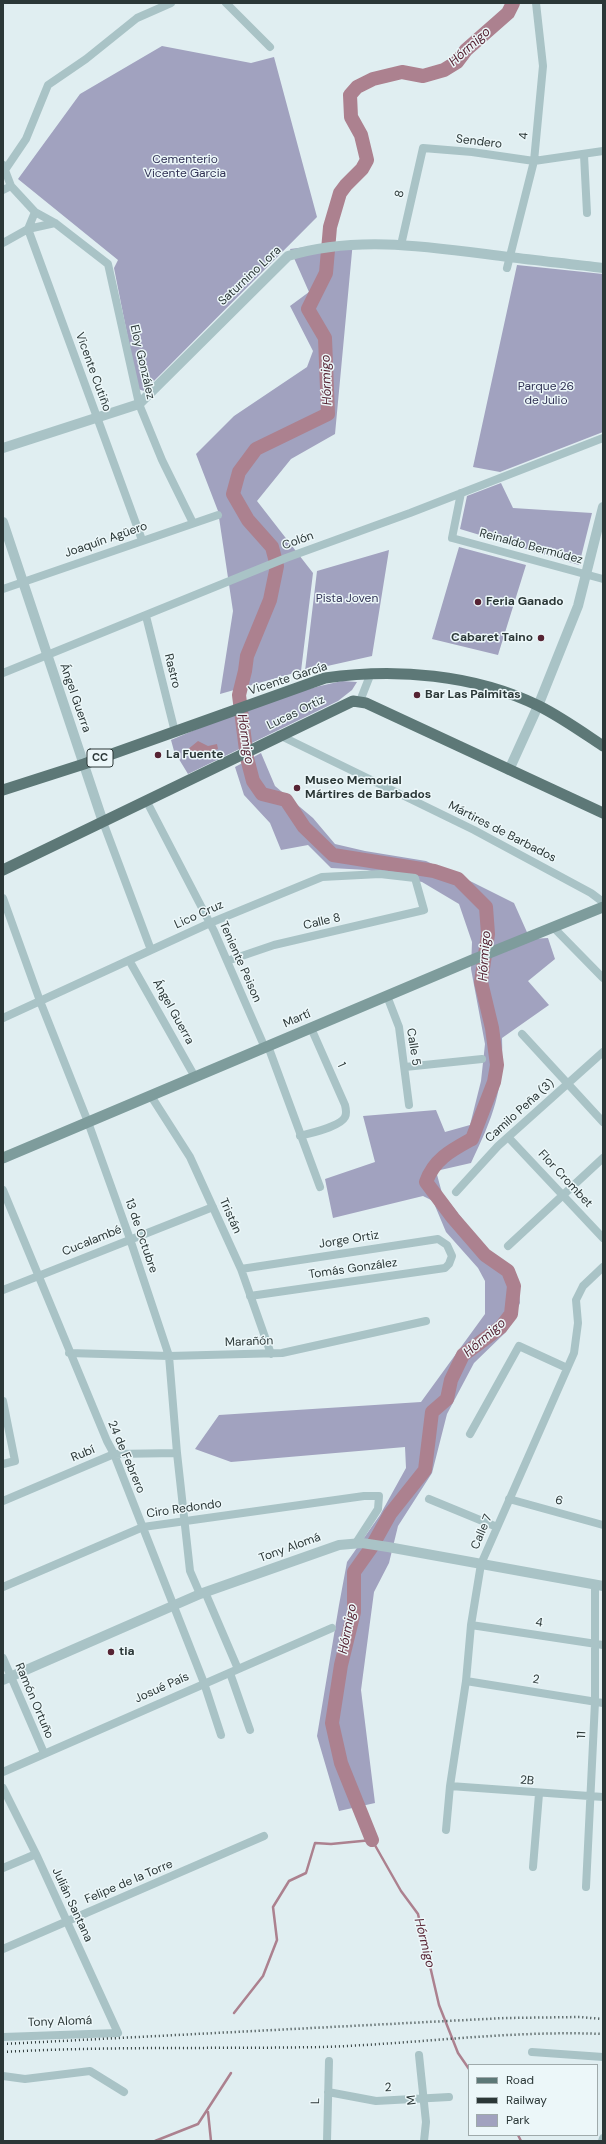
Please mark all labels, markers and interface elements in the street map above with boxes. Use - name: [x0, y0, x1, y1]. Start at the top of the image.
- water label: Hórmigo: [446, 24, 494, 70]
- street label: Sendero: [455, 132, 503, 152]
- street label: 4: [517, 132, 531, 140]
- park label: Cementerio Vicente Garcia: [144, 153, 226, 181]
- street label: 8: [392, 189, 408, 199]
- street label: Saturnino Lora: [216, 243, 284, 309]
- street label: Eloy González: [126, 323, 158, 401]
- street label: Vicente Cutiño: [72, 330, 114, 414]
- water label: Hórmigo: [318, 354, 336, 406]
- park label: Parque 26 de Julio: [518, 380, 574, 408]
- street label: Joaquín Agüero: [63, 519, 149, 561]
- street label: Reinaldo Bermúdez: [478, 526, 584, 568]
- street label: Colón: [280, 529, 316, 553]
- park label: Pista Joven: [316, 592, 378, 606]
- place label: Feria Ganado: [486, 595, 564, 609]
- marker: Feria Ganado: [473, 597, 483, 607]
- place label: Cabaret Taino: [451, 631, 533, 645]
- marker: Cabaret Taino: [536, 633, 546, 643]
- street label: Rastro: [161, 652, 183, 690]
- street label: Vicente García: [247, 659, 329, 699]
- street label: Ángel Guerra: [56, 662, 94, 734]
- place label: Bar Las Palmitas: [425, 688, 521, 702]
- marker: Bar Las Palmitas: [412, 690, 422, 700]
- street label: Lucas Ortiz: [265, 693, 327, 733]
- water label: Hórmigo: [233, 713, 257, 765]
- place label: La Fuente: [166, 748, 224, 762]
- road number: CC: [87, 749, 113, 767]
- marker: La Fuente: [153, 750, 163, 760]
- place label: Museo Memorial Mártires de Barbados: [305, 774, 431, 802]
- marker: Museo Memorial Mártires de Barbados: [292, 783, 302, 793]
- street label: Mártires de Barbados: [446, 798, 558, 866]
- street label: Lico Cruz: [172, 898, 226, 932]
- street label: Calle 8: [302, 911, 342, 933]
- street label: Teniente Peison: [216, 919, 264, 1005]
- water label: Hórmigo: [475, 930, 495, 982]
- street label: Ángel Guerra: [149, 977, 197, 1047]
- street label: Martí: [281, 1007, 313, 1031]
- street label: Calle 5: [403, 1027, 423, 1067]
- street label: 1: [334, 1060, 348, 1070]
- street label: Camilo Peña (3): [483, 1076, 557, 1146]
- street label: Flor Crombet: [535, 1147, 595, 1211]
- street label: Tristán: [216, 1196, 244, 1236]
- street label: 13 de Octubre: [122, 1197, 160, 1275]
- street label: Cucalambé: [60, 1223, 124, 1259]
- street label: Jorge Ortiz: [318, 1228, 380, 1252]
- street label: Tomás González: [308, 1256, 398, 1282]
- water label: Hórmigo: [461, 1315, 509, 1361]
- street label: Marañón: [225, 1334, 273, 1350]
- street label: 24 de Febrero: [104, 1418, 148, 1496]
- street label: Rubí: [69, 1443, 97, 1465]
- street label: 6: [553, 1493, 565, 1509]
- street label: Ciro Redondo: [145, 1497, 223, 1521]
- street label: Calle 7: [468, 1512, 496, 1552]
- street label: Tony Alomá: [257, 1530, 323, 1566]
- water label: Hórmigo: [336, 1603, 360, 1655]
- street label: 4: [534, 1615, 544, 1631]
- place label: tia: [119, 1645, 135, 1659]
- marker: tia: [106, 1647, 116, 1657]
- street label: Ramón Ortuño: [12, 1661, 56, 1741]
- street label: Josué País: [133, 1670, 191, 1706]
- street label: 2: [531, 1672, 541, 1688]
- street label: 11: [575, 1731, 589, 1739]
- street label: 2B: [519, 1773, 535, 1789]
- street label: Felipe de la Torre: [83, 1857, 175, 1907]
- street label: Julián Santana: [49, 1866, 95, 1944]
- water label: Hórmigo: [410, 1916, 438, 1970]
- street label: Tony Alomá: [28, 2014, 92, 2030]
- legend: [468, 2064, 598, 2136]
- text: Road: [506, 2072, 534, 2088]
- street label: 2: [384, 2081, 392, 2095]
- text: Railway: [506, 2092, 547, 2108]
- street label: M: [404, 2094, 420, 2106]
- street label: L: [309, 2098, 323, 2104]
- text: Park: [506, 2112, 530, 2128]

